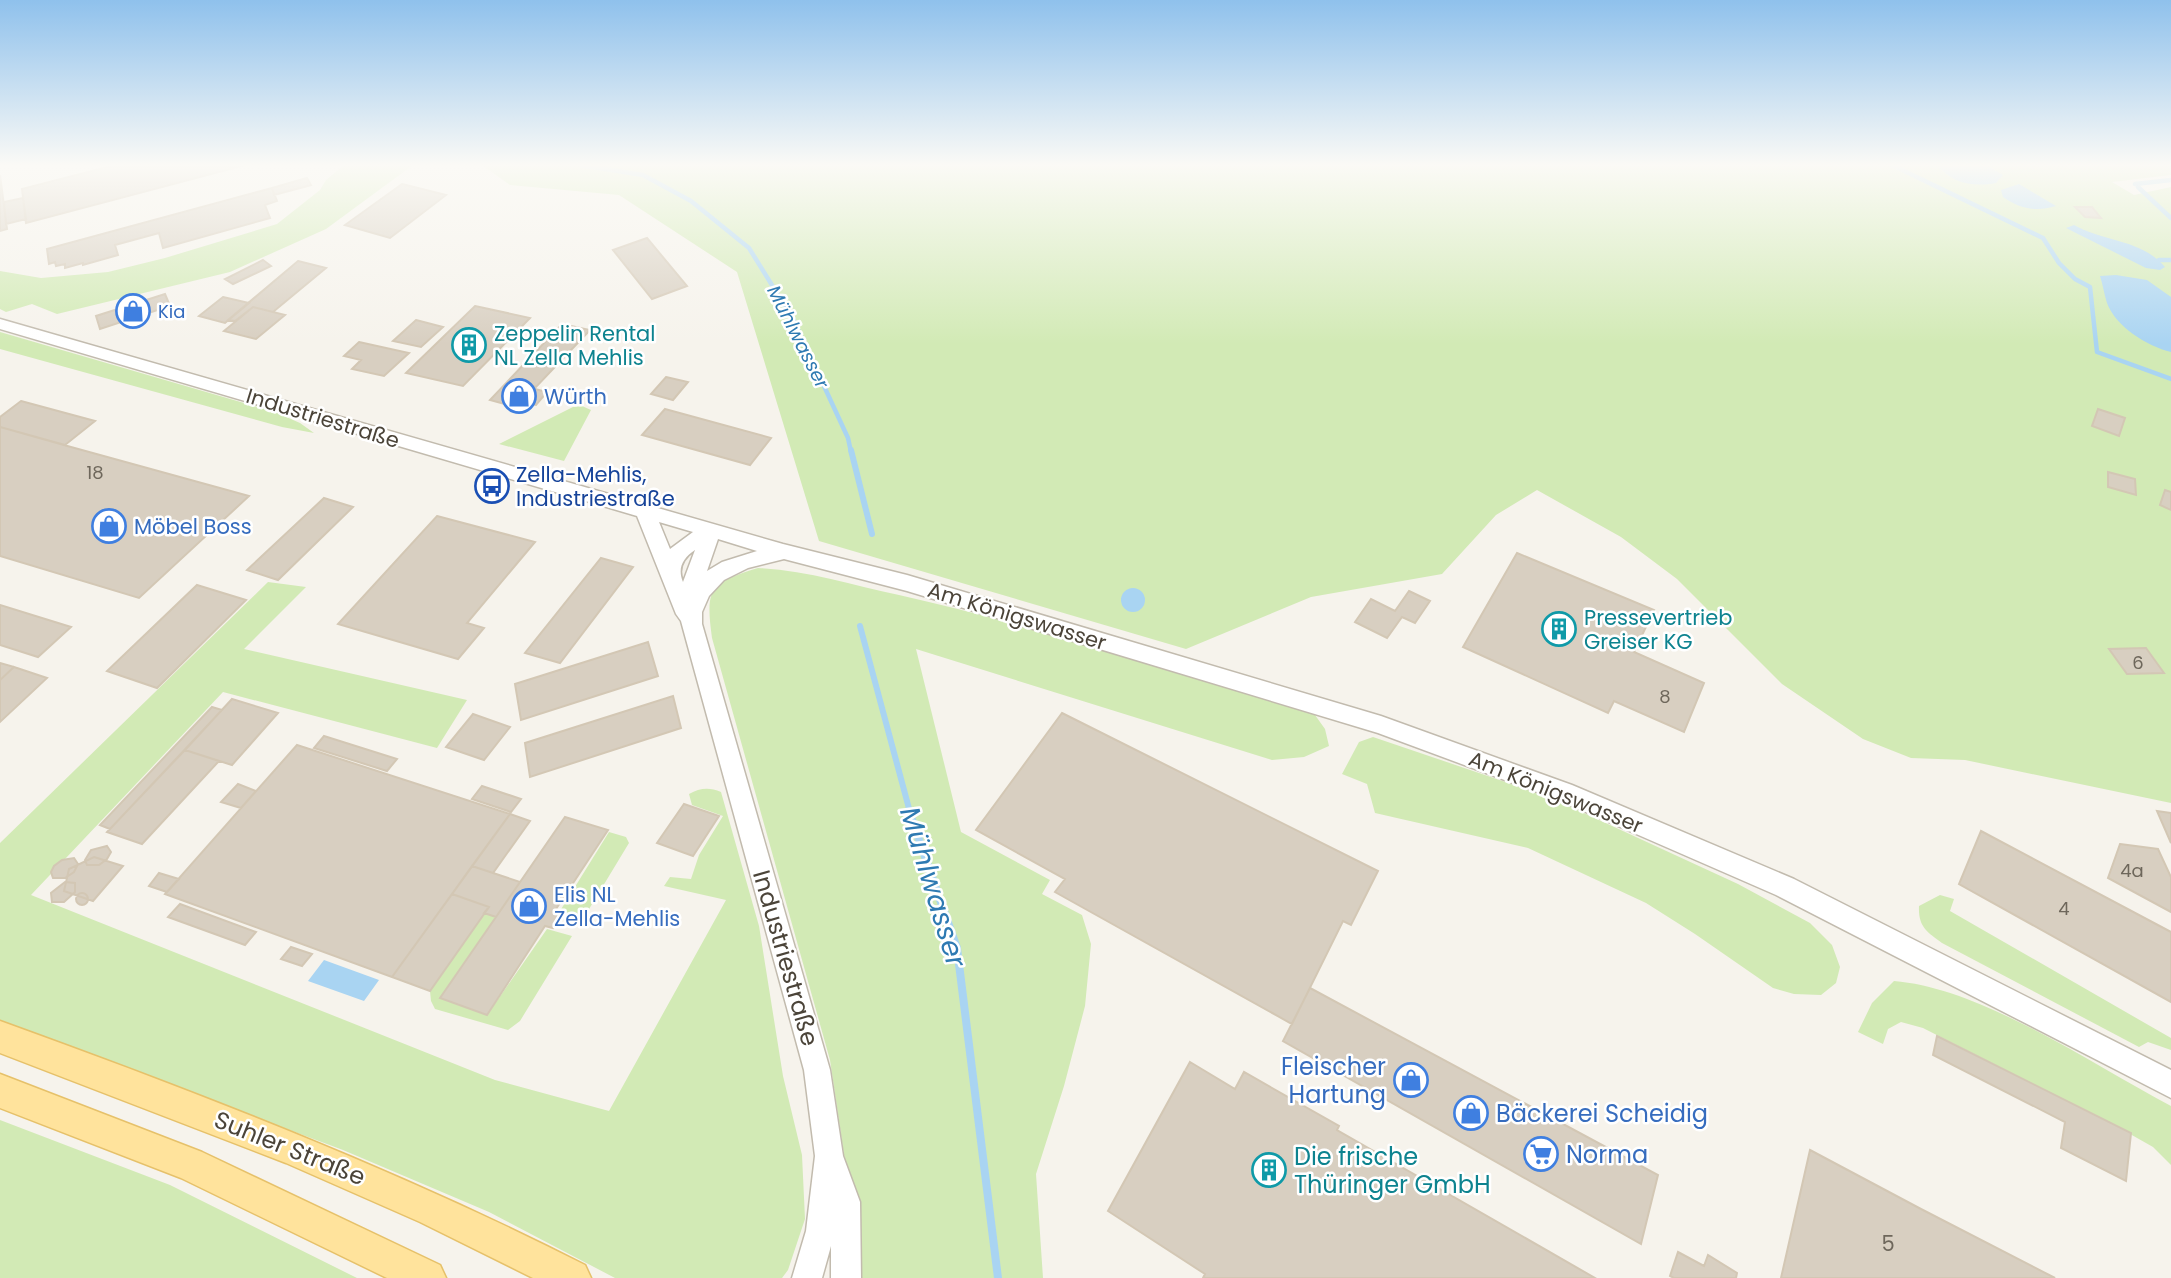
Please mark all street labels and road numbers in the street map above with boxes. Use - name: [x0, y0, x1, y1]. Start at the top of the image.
- street label: Industriestraße: [243, 381, 403, 455]
- street label: Am Königswasser: [924, 575, 1110, 657]
- street label: Am Königswasser: [1465, 744, 1648, 840]
- street label: Industriestraße: [745, 866, 827, 1050]
- street label: Suhler Straße: [210, 1103, 370, 1193]

